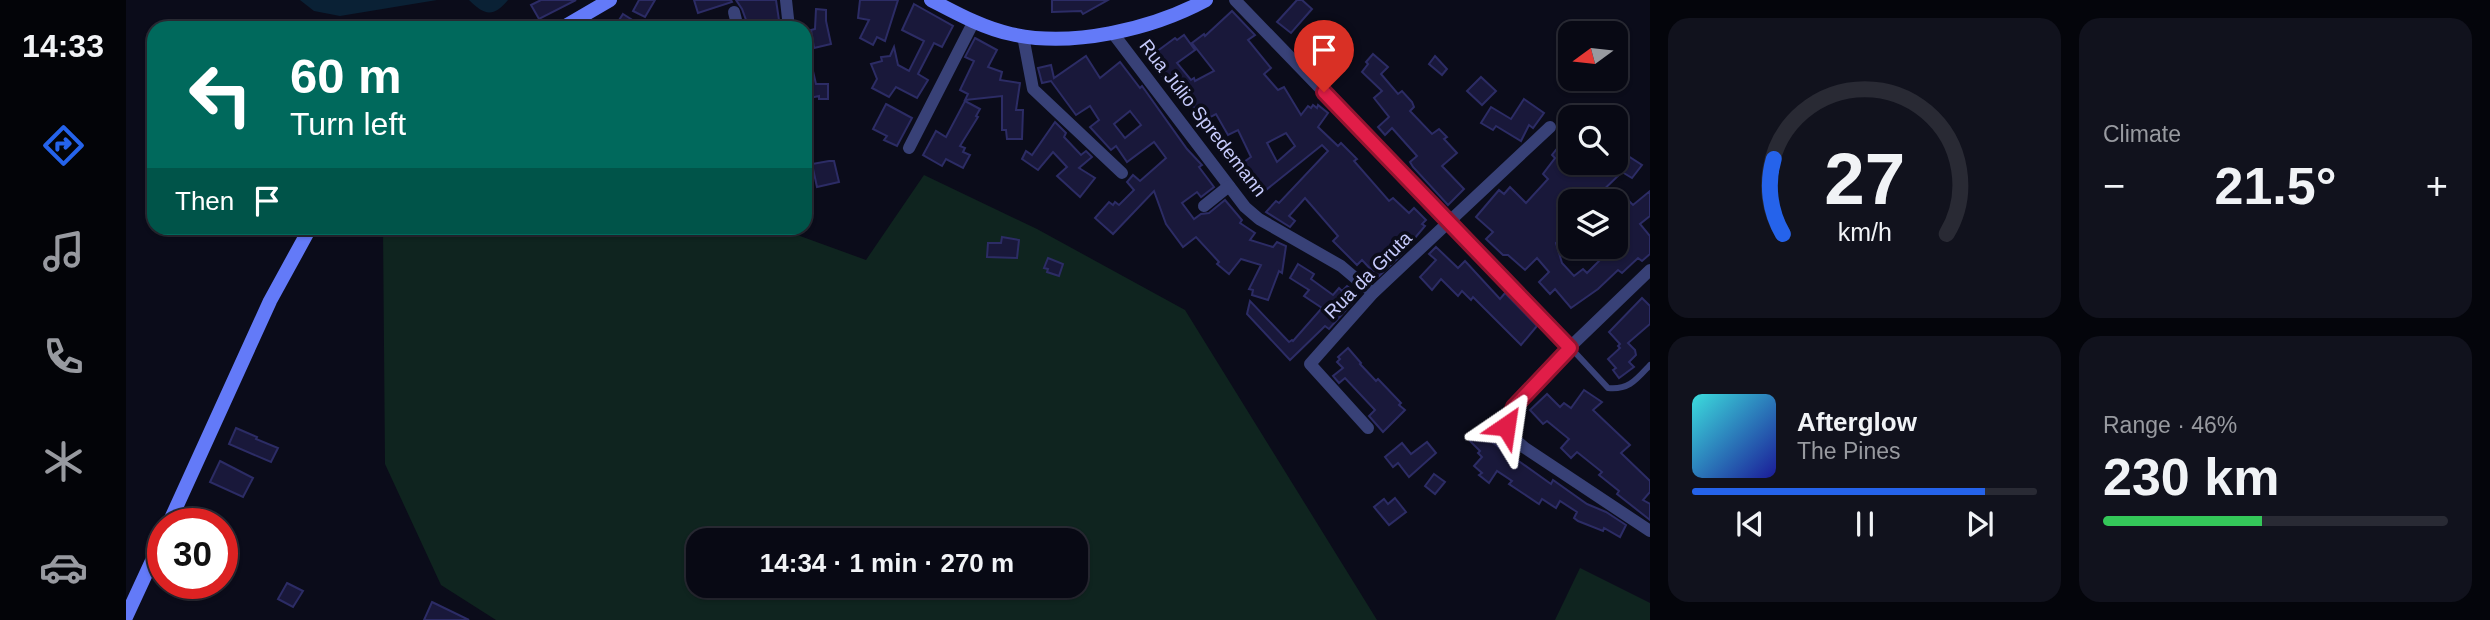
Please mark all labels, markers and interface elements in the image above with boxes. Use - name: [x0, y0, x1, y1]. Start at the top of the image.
- pin: [1294, 20, 1354, 92]
- north arrow: [1558, 21, 1628, 91]
- map controls: [1558, 21, 1628, 259]
- text: 14:33: [22, 28, 104, 64]
- icon: arrive: [1305, 31, 1343, 69]
- street label: Rua Júlio Spredemann: [1135, 35, 1271, 201]
- icon: left: [175, 49, 266, 140]
- text: 60 m: [290, 49, 402, 103]
- button: search: [1558, 105, 1628, 175]
- text: Turn left: [290, 106, 406, 142]
- icon: directions: [39, 121, 88, 170]
- text: Climate: [2103, 121, 2181, 147]
- text: 27: [1824, 138, 1905, 219]
- text: 21.5°: [2214, 157, 2337, 215]
- text: −: [2103, 165, 2125, 207]
- text: +: [2426, 165, 2448, 207]
- icon: arrive: [248, 182, 286, 220]
- text: Then: [175, 186, 234, 216]
- button: layers: [1558, 189, 1628, 259]
- text: km/h: [1837, 218, 1892, 246]
- icon: music: [39, 227, 88, 276]
- street label: Rua da Gruta: [1320, 227, 1416, 323]
- icon: phone: [39, 332, 88, 381]
- position arrow: [1469, 389, 1543, 463]
- text: Afterglow: [1797, 407, 1917, 437]
- text: Range · 46%: [2103, 412, 2237, 438]
- icon: climate: [39, 437, 88, 486]
- text: The Pines: [1797, 438, 1901, 464]
- text: 230 km: [2103, 448, 2279, 506]
- icon: previous: [1731, 505, 1769, 543]
- icon: pause: [1846, 505, 1884, 543]
- icon: next: [1961, 505, 1999, 543]
- speed limit sign: 30: [147, 508, 238, 599]
- icon: car: [39, 543, 88, 592]
- text: 14:34 · 1 min · 270 m: [760, 548, 1014, 578]

